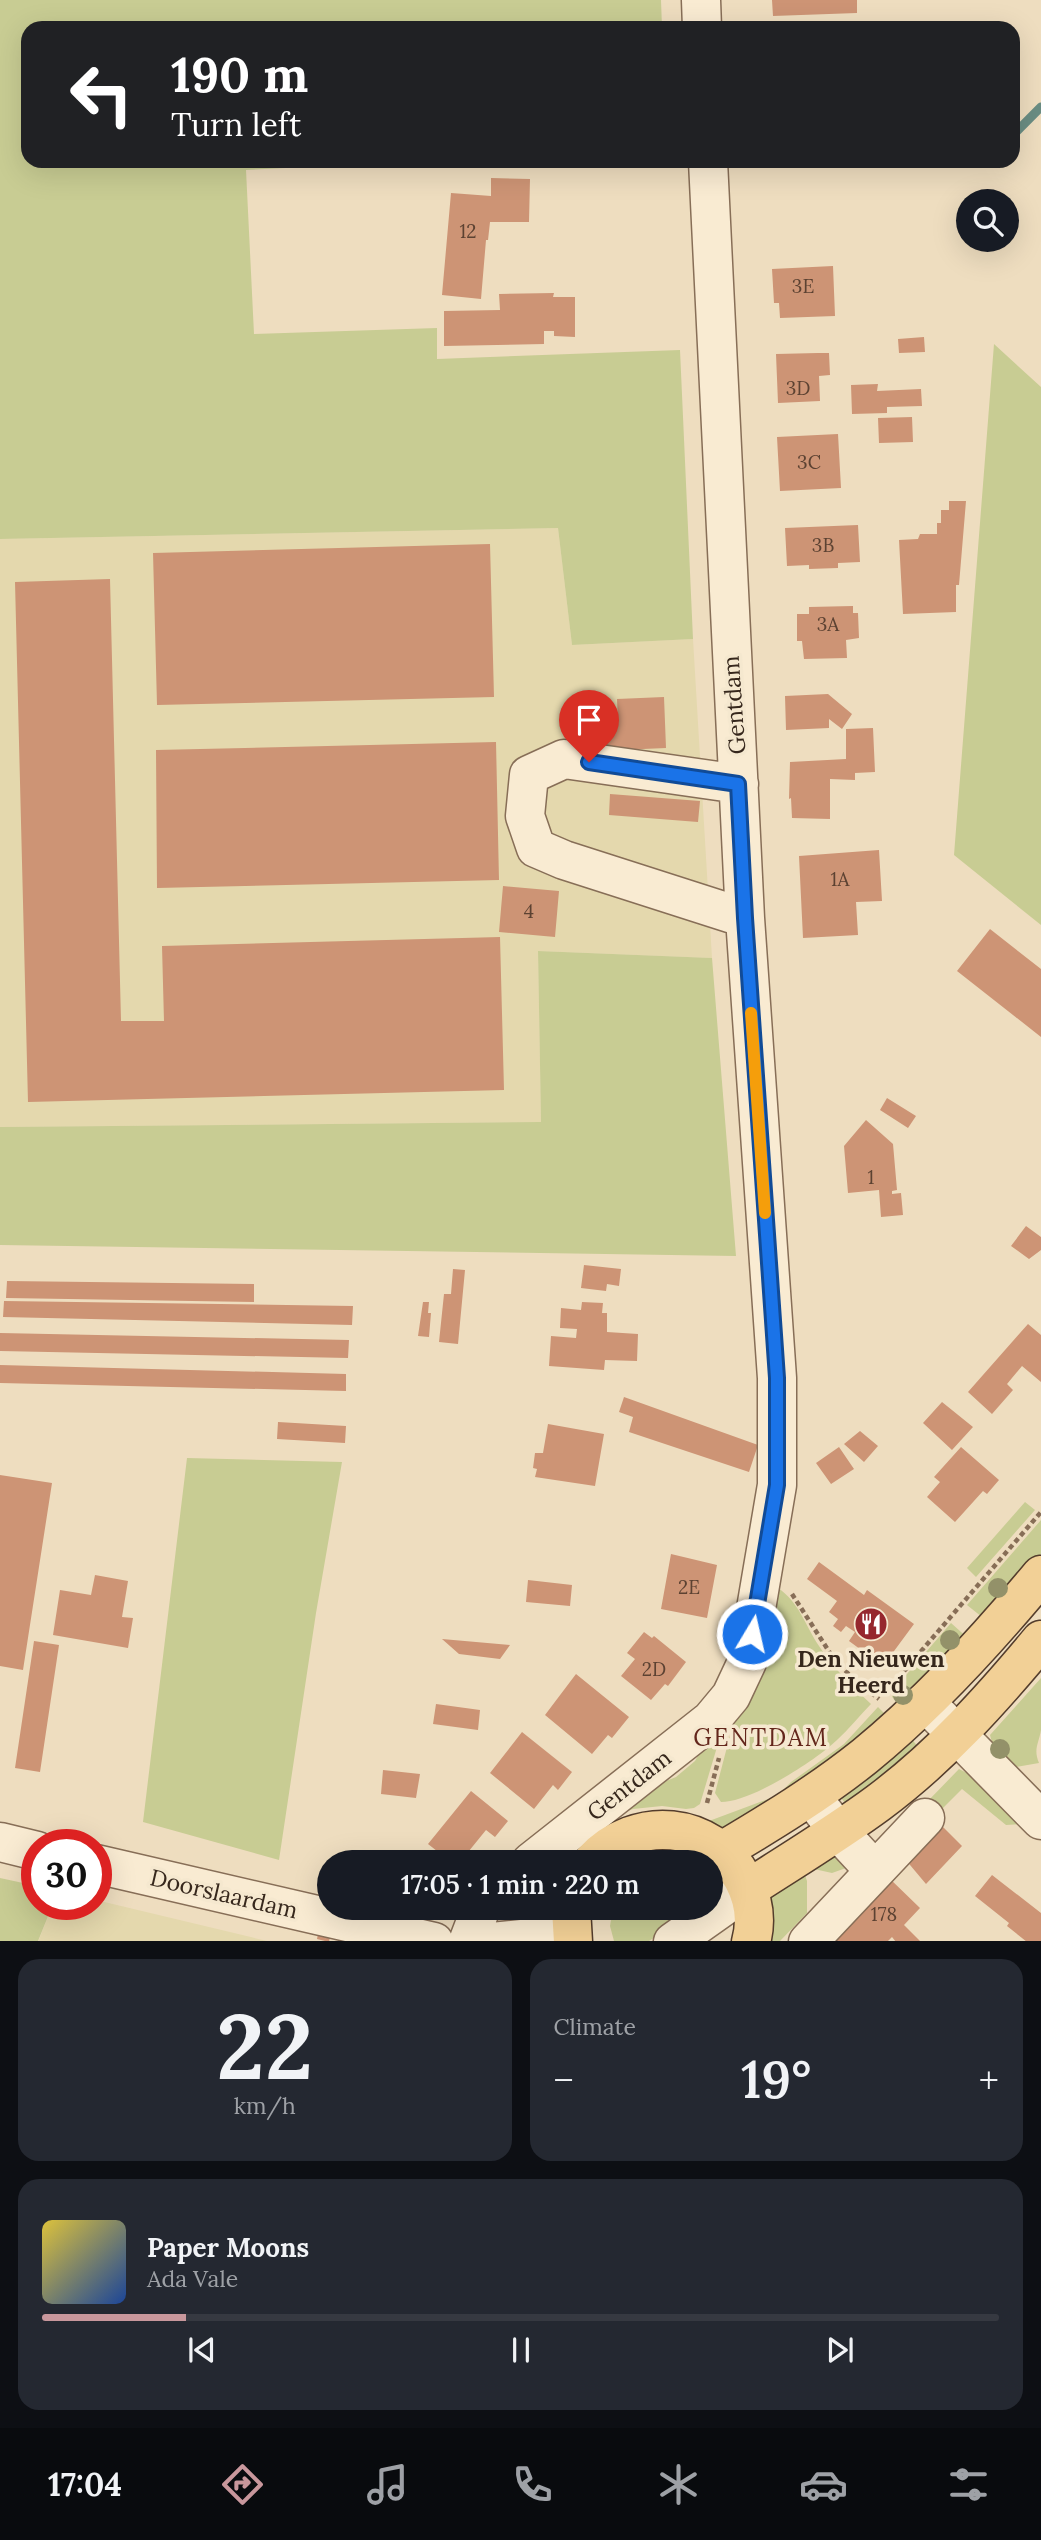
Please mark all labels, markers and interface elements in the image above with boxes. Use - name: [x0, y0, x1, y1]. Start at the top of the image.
- text: 190 m: [171, 43, 308, 105]
- icon: left: [56, 49, 147, 140]
- text: Turn left: [171, 104, 301, 145]
- map controls: [956, 189, 1019, 252]
- button: search: [956, 189, 1019, 252]
- house number: 12: [459, 219, 477, 243]
- house number: 3E: [792, 274, 814, 298]
- house number: 3D: [786, 376, 810, 400]
- house number: 3C: [797, 450, 821, 474]
- house number: 3B: [812, 533, 834, 557]
- house number: 3A: [817, 612, 840, 636]
- street label: Gentdam: [716, 655, 751, 755]
- pin: [559, 690, 619, 762]
- icon: arrive: [570, 701, 608, 739]
- house number: 1A: [830, 867, 851, 891]
- house number: 4: [524, 899, 534, 923]
- house number: 1: [868, 1165, 875, 1189]
- house number: 2E: [678, 1575, 700, 1599]
- position arrow: [715, 1597, 789, 1671]
- restaurant icon: Den Nieuwen Heerd: [852, 1605, 890, 1643]
- place label: Den Nieuwen Heerd: [797, 1644, 945, 1699]
- house number: 2D: [642, 1657, 666, 1681]
- district label: GENTDAM: [693, 1722, 829, 1753]
- street label: Gentdam: [581, 1743, 677, 1826]
- speed limit sign: 30: [21, 1829, 112, 1920]
- street label: Doorslaardam: [147, 1862, 301, 1925]
- text: 17:05 · 1 min · 220 m: [401, 1868, 639, 1901]
- house number: 178: [871, 1902, 897, 1926]
- text: 22: [216, 1987, 313, 2104]
- text: Climate: [554, 2012, 636, 2041]
- text: 19°: [741, 2046, 812, 2112]
- text: −: [554, 2056, 574, 2104]
- text: +: [979, 2056, 999, 2104]
- text: km/h: [234, 2091, 296, 2120]
- text: Paper Moons: [147, 2231, 309, 2264]
- text: Ada Vale: [147, 2264, 238, 2293]
- icon: previous: [183, 2331, 221, 2369]
- icon: pause: [502, 2331, 540, 2369]
- icon: next: [821, 2331, 859, 2369]
- icon: directions: [218, 2460, 267, 2509]
- icon: music: [363, 2460, 412, 2509]
- icon: phone: [508, 2460, 557, 2509]
- icon: climate: [654, 2460, 703, 2509]
- icon: car: [799, 2460, 848, 2509]
- icon: filters: [944, 2460, 993, 2509]
- text: 17:04: [48, 2464, 122, 2505]

